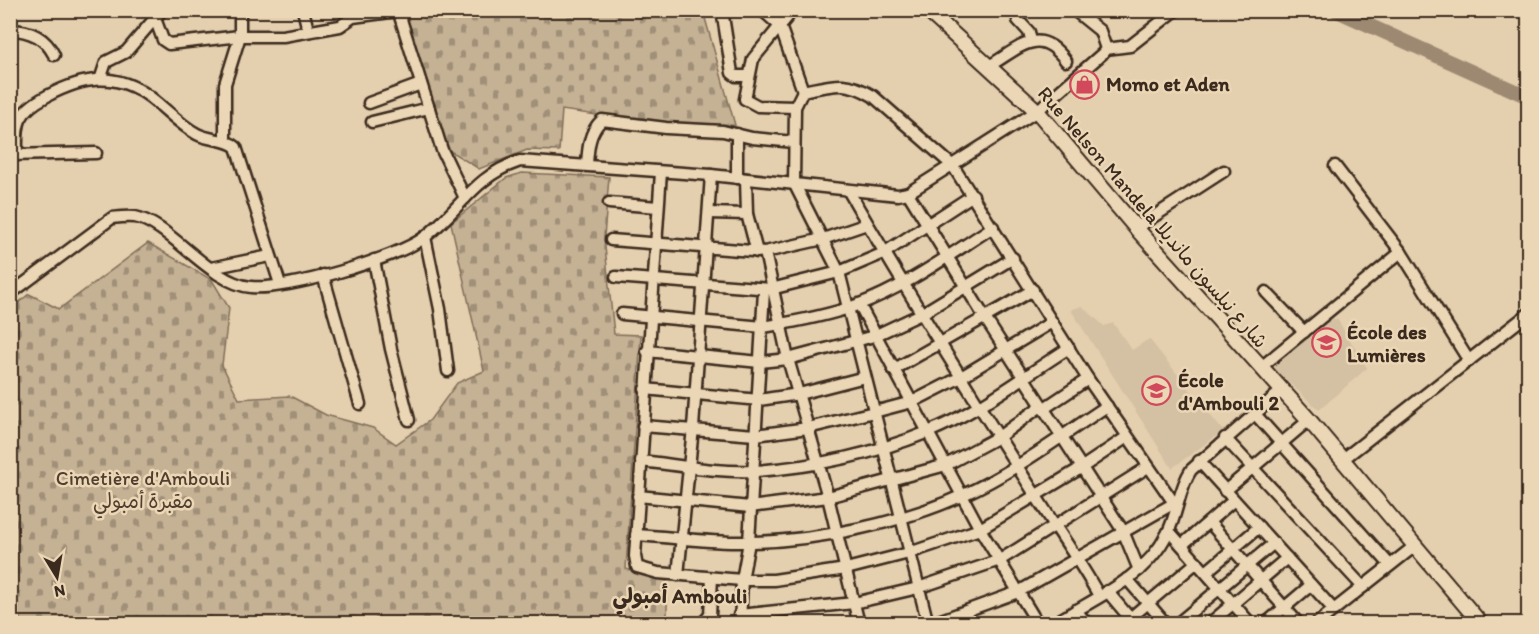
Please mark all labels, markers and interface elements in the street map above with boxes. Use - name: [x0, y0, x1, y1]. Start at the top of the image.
- shop icon: Momo et Aden: [1069, 68, 1101, 100]
- place label: Momo et Aden: [1106, 72, 1230, 96]
- street label: Rue Nelson Mandela شارع نيلسون مانديلا: [1031, 81, 1273, 354]
- place label: École des Lumières: [1347, 320, 1427, 367]
- school or university icon: École des Lumières: [1310, 327, 1342, 359]
- place label: École d'Ambouli 2: [1178, 368, 1280, 415]
- school or university icon: École d'Ambouli 2: [1141, 375, 1173, 407]
- park label: Cimetière d'Ambouli مقبرة أمبولي: [56, 466, 230, 519]
- north arrow: [27, 547, 87, 607]
- text: N: [53, 581, 67, 602]
- district label: أمبولي Ambouli: [613, 583, 747, 615]

